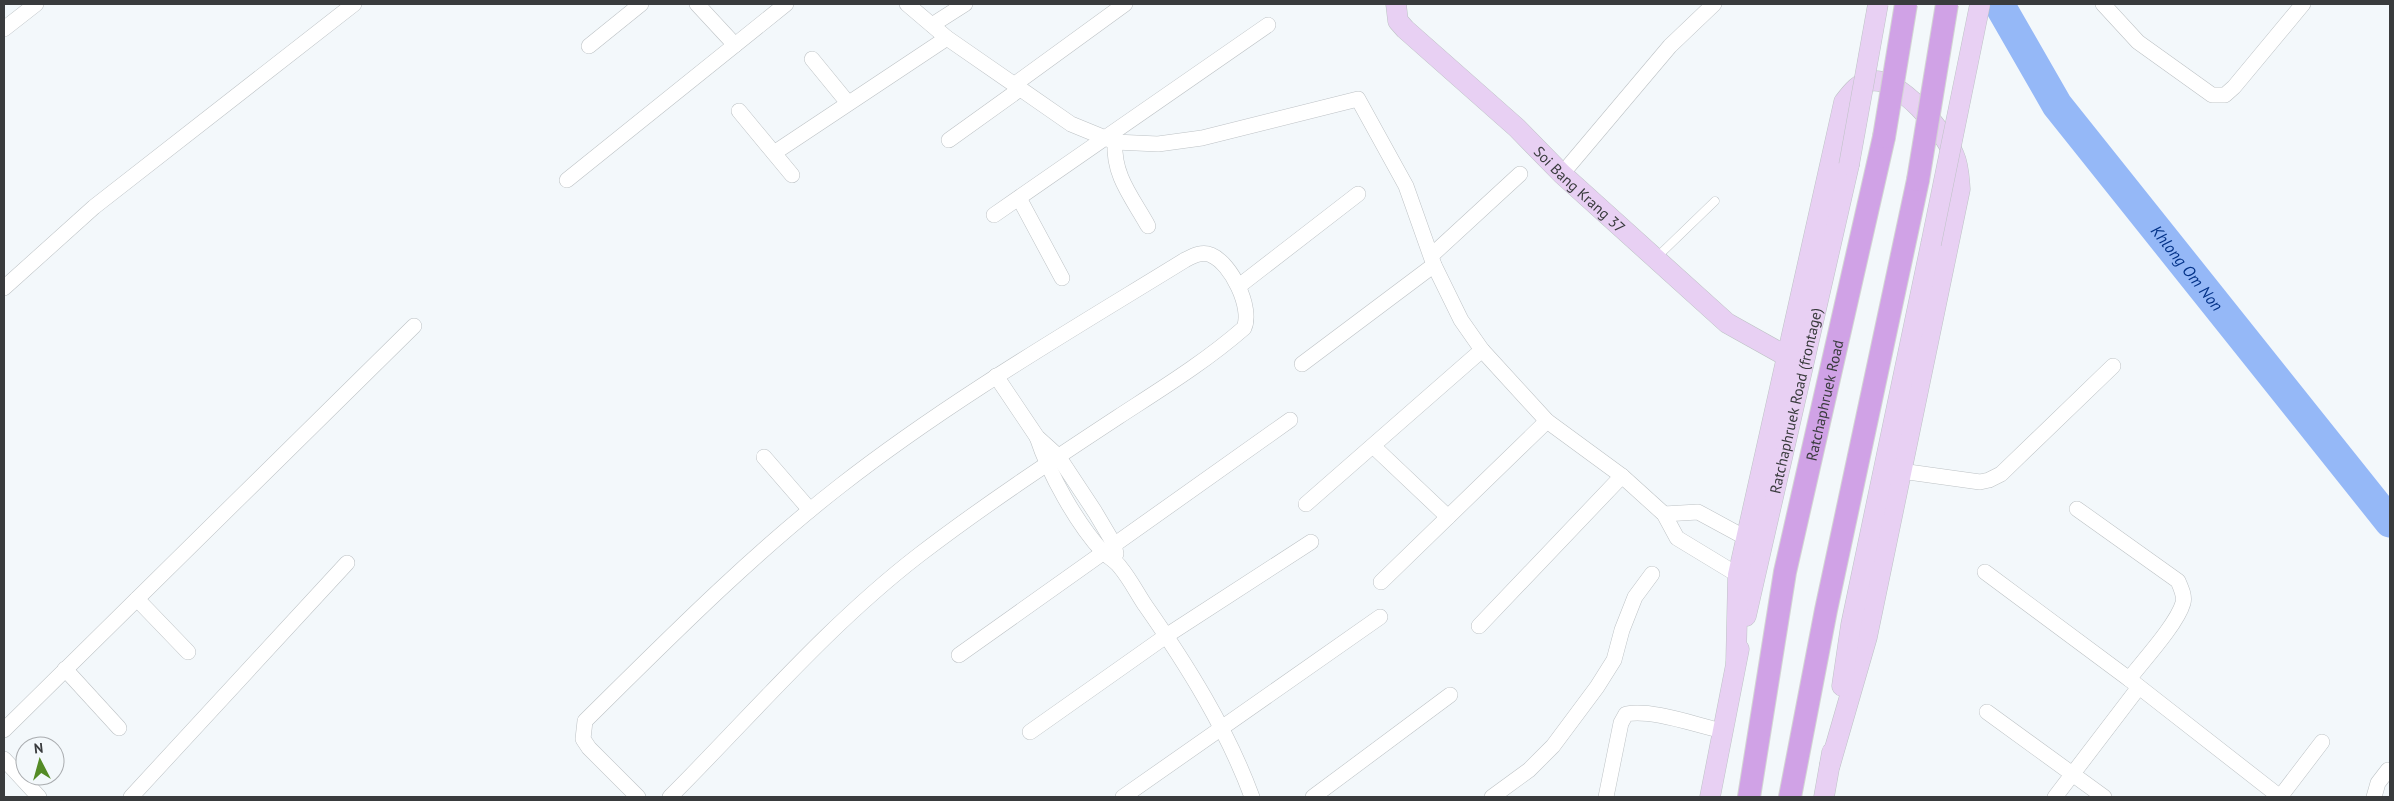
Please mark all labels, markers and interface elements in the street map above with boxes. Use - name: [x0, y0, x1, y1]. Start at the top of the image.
- street label: Soi Bang Krang 37: [1530, 142, 1630, 236]
- water label: Khlong Om Non: [2147, 221, 2227, 315]
- street label: Ratchaphruek Road (frontage): [1765, 306, 1826, 495]
- street label: Ratchaphruek Road: [1801, 338, 1847, 462]
- north arrow: [15, 736, 65, 786]
- text: N: [33, 739, 44, 758]

